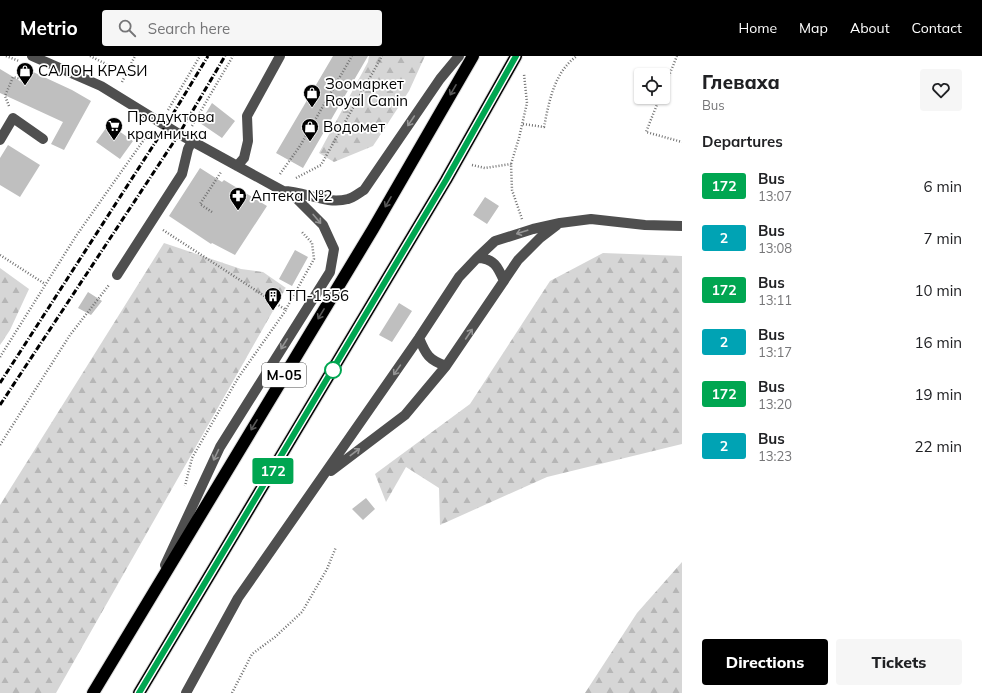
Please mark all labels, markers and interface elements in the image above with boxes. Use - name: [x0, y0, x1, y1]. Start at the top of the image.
- search box: [102, 10, 382, 46]
- text: Metrio: [20, 16, 78, 40]
- icon: search: [116, 17, 138, 39]
- text: Search here: [148, 19, 230, 38]
- text: Home: [738, 19, 777, 37]
- text: Map: [799, 19, 828, 37]
- text: About: [850, 19, 890, 37]
- text: Contact: [912, 19, 962, 37]
- shop icon: САЛОН КРАSИ: [15, 61, 35, 86]
- place label: САЛОН КРАSИ: [38, 61, 148, 80]
- map controls: [634, 68, 670, 104]
- button: locate: [634, 68, 670, 104]
- button: heart: [920, 69, 962, 111]
- text: Глеваха: [702, 70, 780, 94]
- place label: Зоомаркет Royal Canin: [325, 74, 408, 110]
- shop icon: Зоомаркет Royal Canin: [302, 83, 322, 108]
- one-way arrow: [449, 84, 457, 96]
- text: Bus: [702, 97, 725, 113]
- place label: Продуктова крамничка: [127, 107, 215, 143]
- one-way arrow: [407, 115, 415, 126]
- supermarket icon: Продуктова крамничка: [104, 116, 124, 141]
- shop icon: Водомет: [300, 117, 320, 142]
- place label: Водомет: [323, 117, 385, 136]
- text: Departures: [702, 132, 783, 151]
- text: Bus: [758, 169, 785, 188]
- text: 172: [711, 177, 737, 195]
- text: 6 min: [924, 177, 962, 196]
- pharmacy icon: Аптека №2: [228, 186, 248, 211]
- place label: Аптека №2: [251, 186, 332, 205]
- text: 13:07: [758, 188, 792, 204]
- one-way arrow: [383, 196, 391, 208]
- one-way arrow: [313, 214, 322, 224]
- text: Bus: [758, 221, 785, 240]
- one-way arrow: [516, 229, 529, 236]
- text: 2: [720, 229, 728, 247]
- text: 7 min: [924, 229, 962, 248]
- text: 13:08: [758, 240, 792, 256]
- text: Bus: [758, 273, 785, 292]
- text: 172: [711, 281, 737, 299]
- text: 10 min: [915, 281, 962, 300]
- building icon: ТП-1556: [263, 286, 283, 311]
- place label: ТП-1556: [286, 286, 349, 305]
- text: 13:11: [758, 292, 792, 308]
- one-way arrow: [317, 308, 325, 320]
- text: Bus: [758, 325, 785, 344]
- one-way arrow: [465, 328, 473, 339]
- text: 2: [720, 333, 728, 351]
- text: 16 min: [915, 333, 962, 352]
- one-way arrow: [280, 339, 288, 350]
- text: 13:17: [758, 344, 792, 360]
- unlabelled marker: [324, 361, 342, 379]
- road number: М-05: [262, 363, 306, 387]
- one-way arrow: [393, 364, 401, 375]
- text: Bus: [758, 377, 785, 396]
- text: 172: [711, 385, 737, 403]
- text: 19 min: [915, 385, 962, 404]
- text: 13:20: [758, 396, 792, 412]
- one-way arrow: [250, 419, 258, 430]
- text: Bus: [758, 429, 785, 448]
- text: 2: [720, 437, 728, 455]
- text: 22 min: [915, 437, 962, 456]
- one-way arrow: [350, 448, 361, 456]
- text: 13:23: [758, 448, 792, 464]
- one-way arrow: [212, 449, 219, 461]
- line badge: 172: [250, 458, 296, 484]
- text: 172: [260, 462, 286, 480]
- button: Directions: [702, 639, 828, 685]
- button: Tickets: [836, 639, 962, 685]

